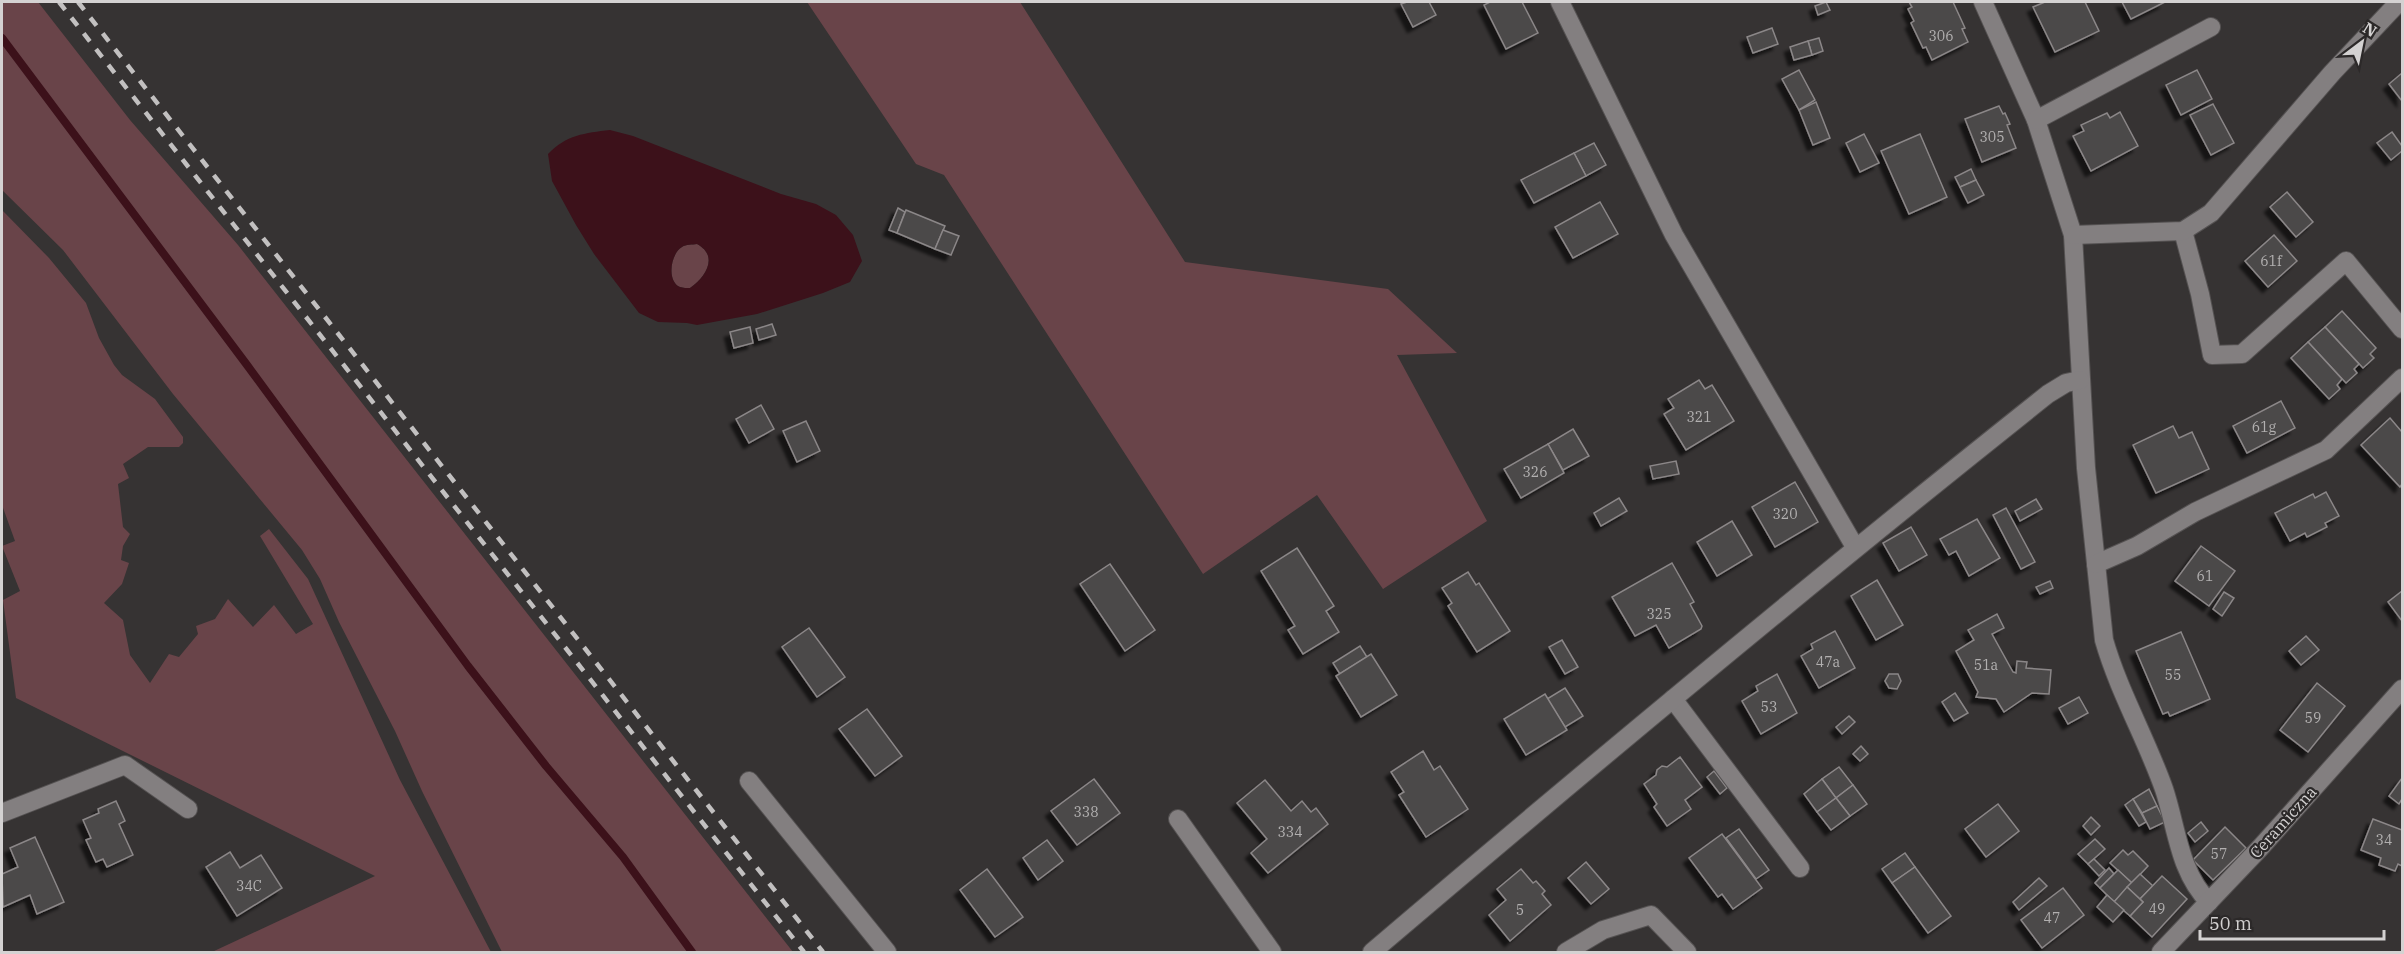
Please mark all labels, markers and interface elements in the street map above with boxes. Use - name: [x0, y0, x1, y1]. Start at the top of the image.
- north arrow: [2332, 12, 2392, 72]
- text: N: [2359, 17, 2381, 41]
- house number: 306: [1928, 27, 1954, 45]
- house number: 305: [1979, 128, 2005, 146]
- house number: 61f: [2260, 252, 2283, 270]
- house number: 321: [1686, 408, 1712, 426]
- house number: 61g: [2252, 418, 2277, 436]
- house number: 326: [1522, 463, 1548, 481]
- house number: 320: [1772, 505, 1798, 523]
- house number: 61: [2197, 567, 2213, 585]
- house number: 325: [1646, 605, 1672, 623]
- house number: 47a: [1816, 653, 1841, 671]
- house number: 51a: [1974, 656, 1999, 674]
- house number: 55: [2165, 666, 2181, 684]
- house number: 53: [1761, 698, 1777, 716]
- house number: 59: [2305, 709, 2321, 727]
- street label: Ceramiczna: [2245, 782, 2321, 862]
- house number: 338: [1073, 803, 1099, 821]
- house number: 334: [1277, 823, 1303, 841]
- house number: 34: [2376, 831, 2392, 849]
- house number: 57: [2211, 845, 2227, 863]
- house number: 34C: [236, 877, 262, 895]
- house number: 49: [2149, 900, 2165, 918]
- house number: 5: [1516, 901, 1524, 919]
- scale bar: [2200, 903, 2384, 941]
- house number: 47: [2044, 909, 2060, 927]
- text: 50 m: [2209, 912, 2252, 935]

